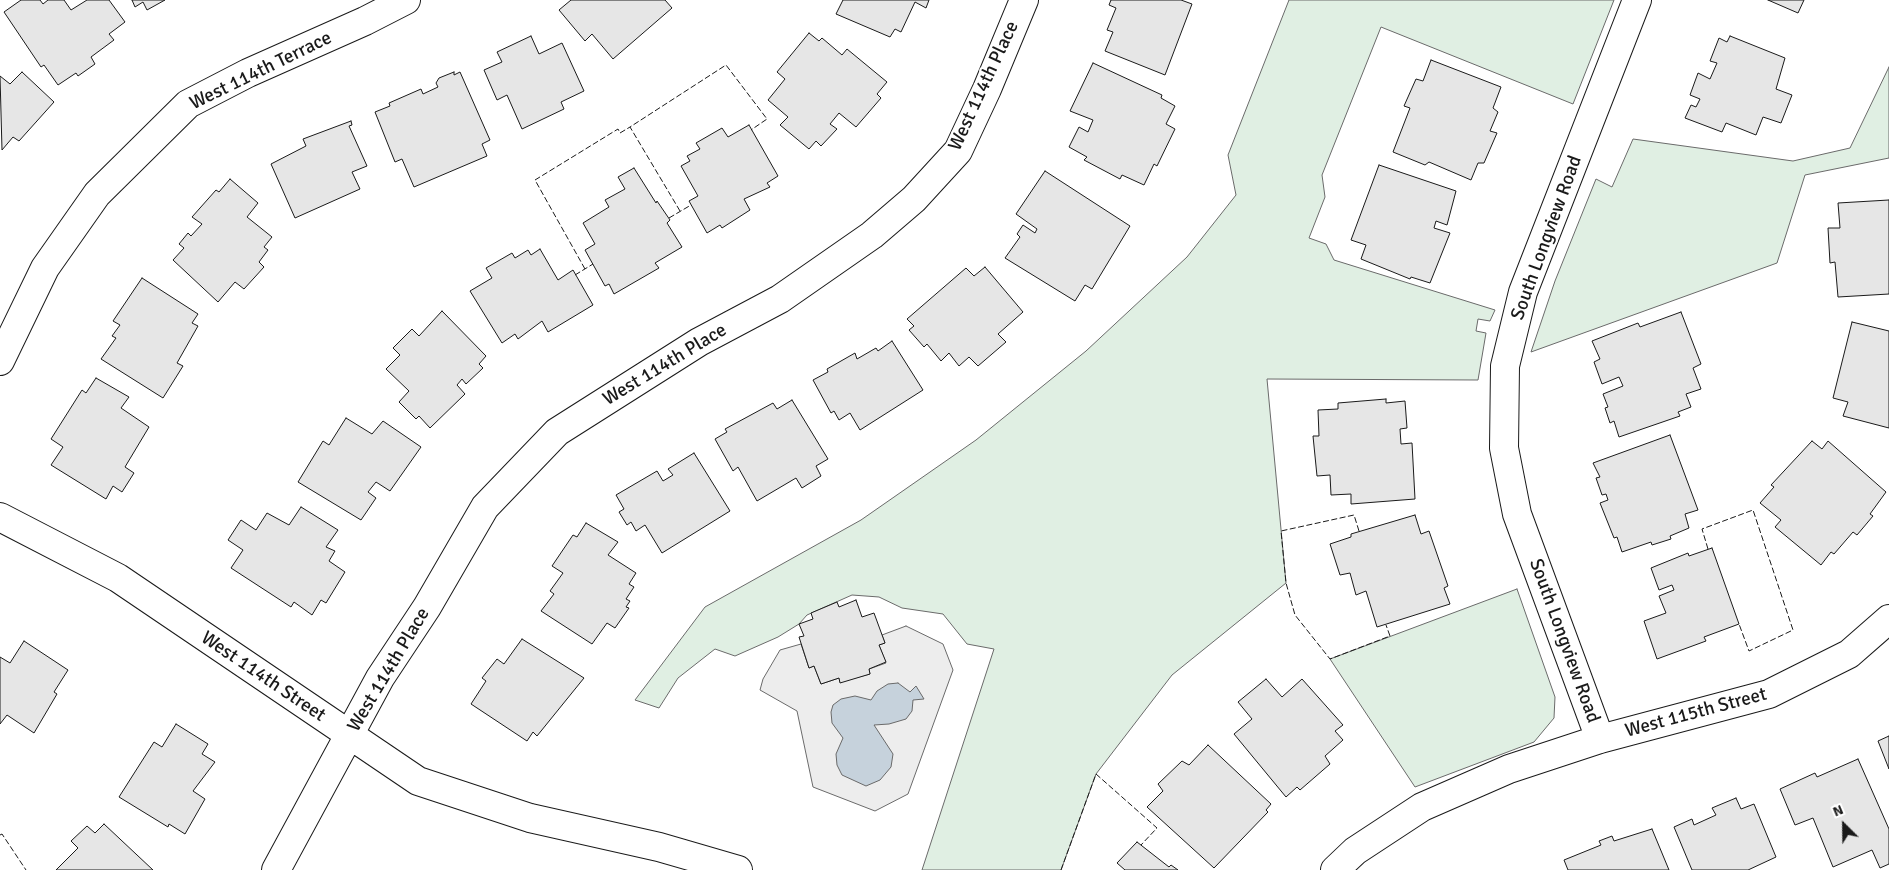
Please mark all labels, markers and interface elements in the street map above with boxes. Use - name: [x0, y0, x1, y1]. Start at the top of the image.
- street label: West 114th Place: [944, 18, 1024, 154]
- street label: West 114th Terrace: [186, 27, 336, 115]
- street label: South Longview Road: [1507, 153, 1587, 323]
- street label: West 114th Place: [599, 319, 731, 411]
- street label: South Longview Road: [1524, 556, 1604, 726]
- street label: West 114th Place: [343, 604, 435, 736]
- street label: West 114th Street: [196, 627, 330, 727]
- street label: West 115th Street: [1623, 683, 1769, 743]
- north arrow: [1819, 800, 1869, 850]
- text: N: [1830, 801, 1846, 820]

